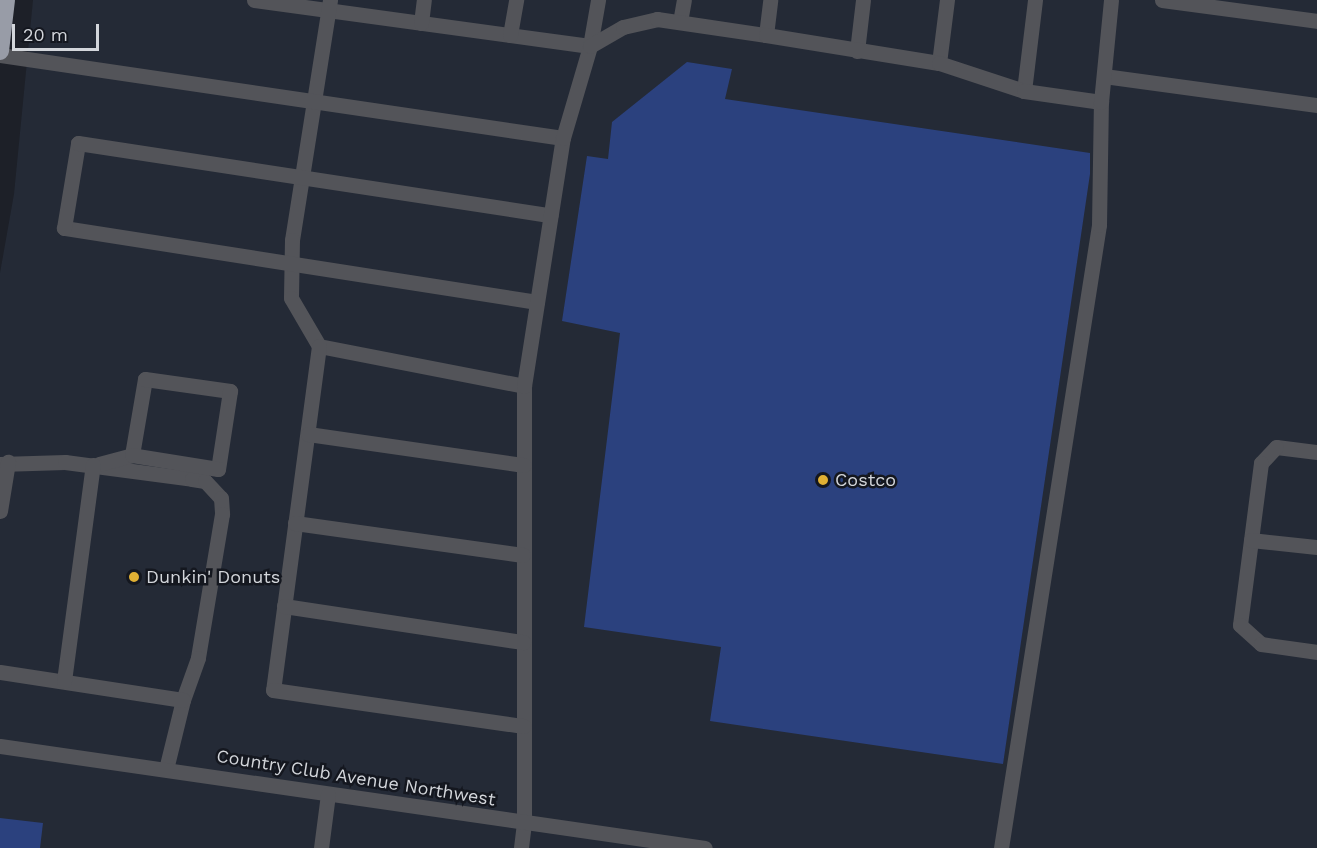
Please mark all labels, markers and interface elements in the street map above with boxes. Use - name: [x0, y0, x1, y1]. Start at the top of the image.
- scale bar: [15, 12, 102, 50]
- text: 20 m: [23, 24, 68, 45]
- place label: Costco: [835, 469, 896, 491]
- marker: Costco: [816, 473, 830, 487]
- place label: Dunkin' Donuts: [146, 566, 280, 588]
- marker: Dunkin' Donuts: [127, 570, 141, 584]
- street label: Country Club Avenue Northwest: [214, 745, 498, 811]

